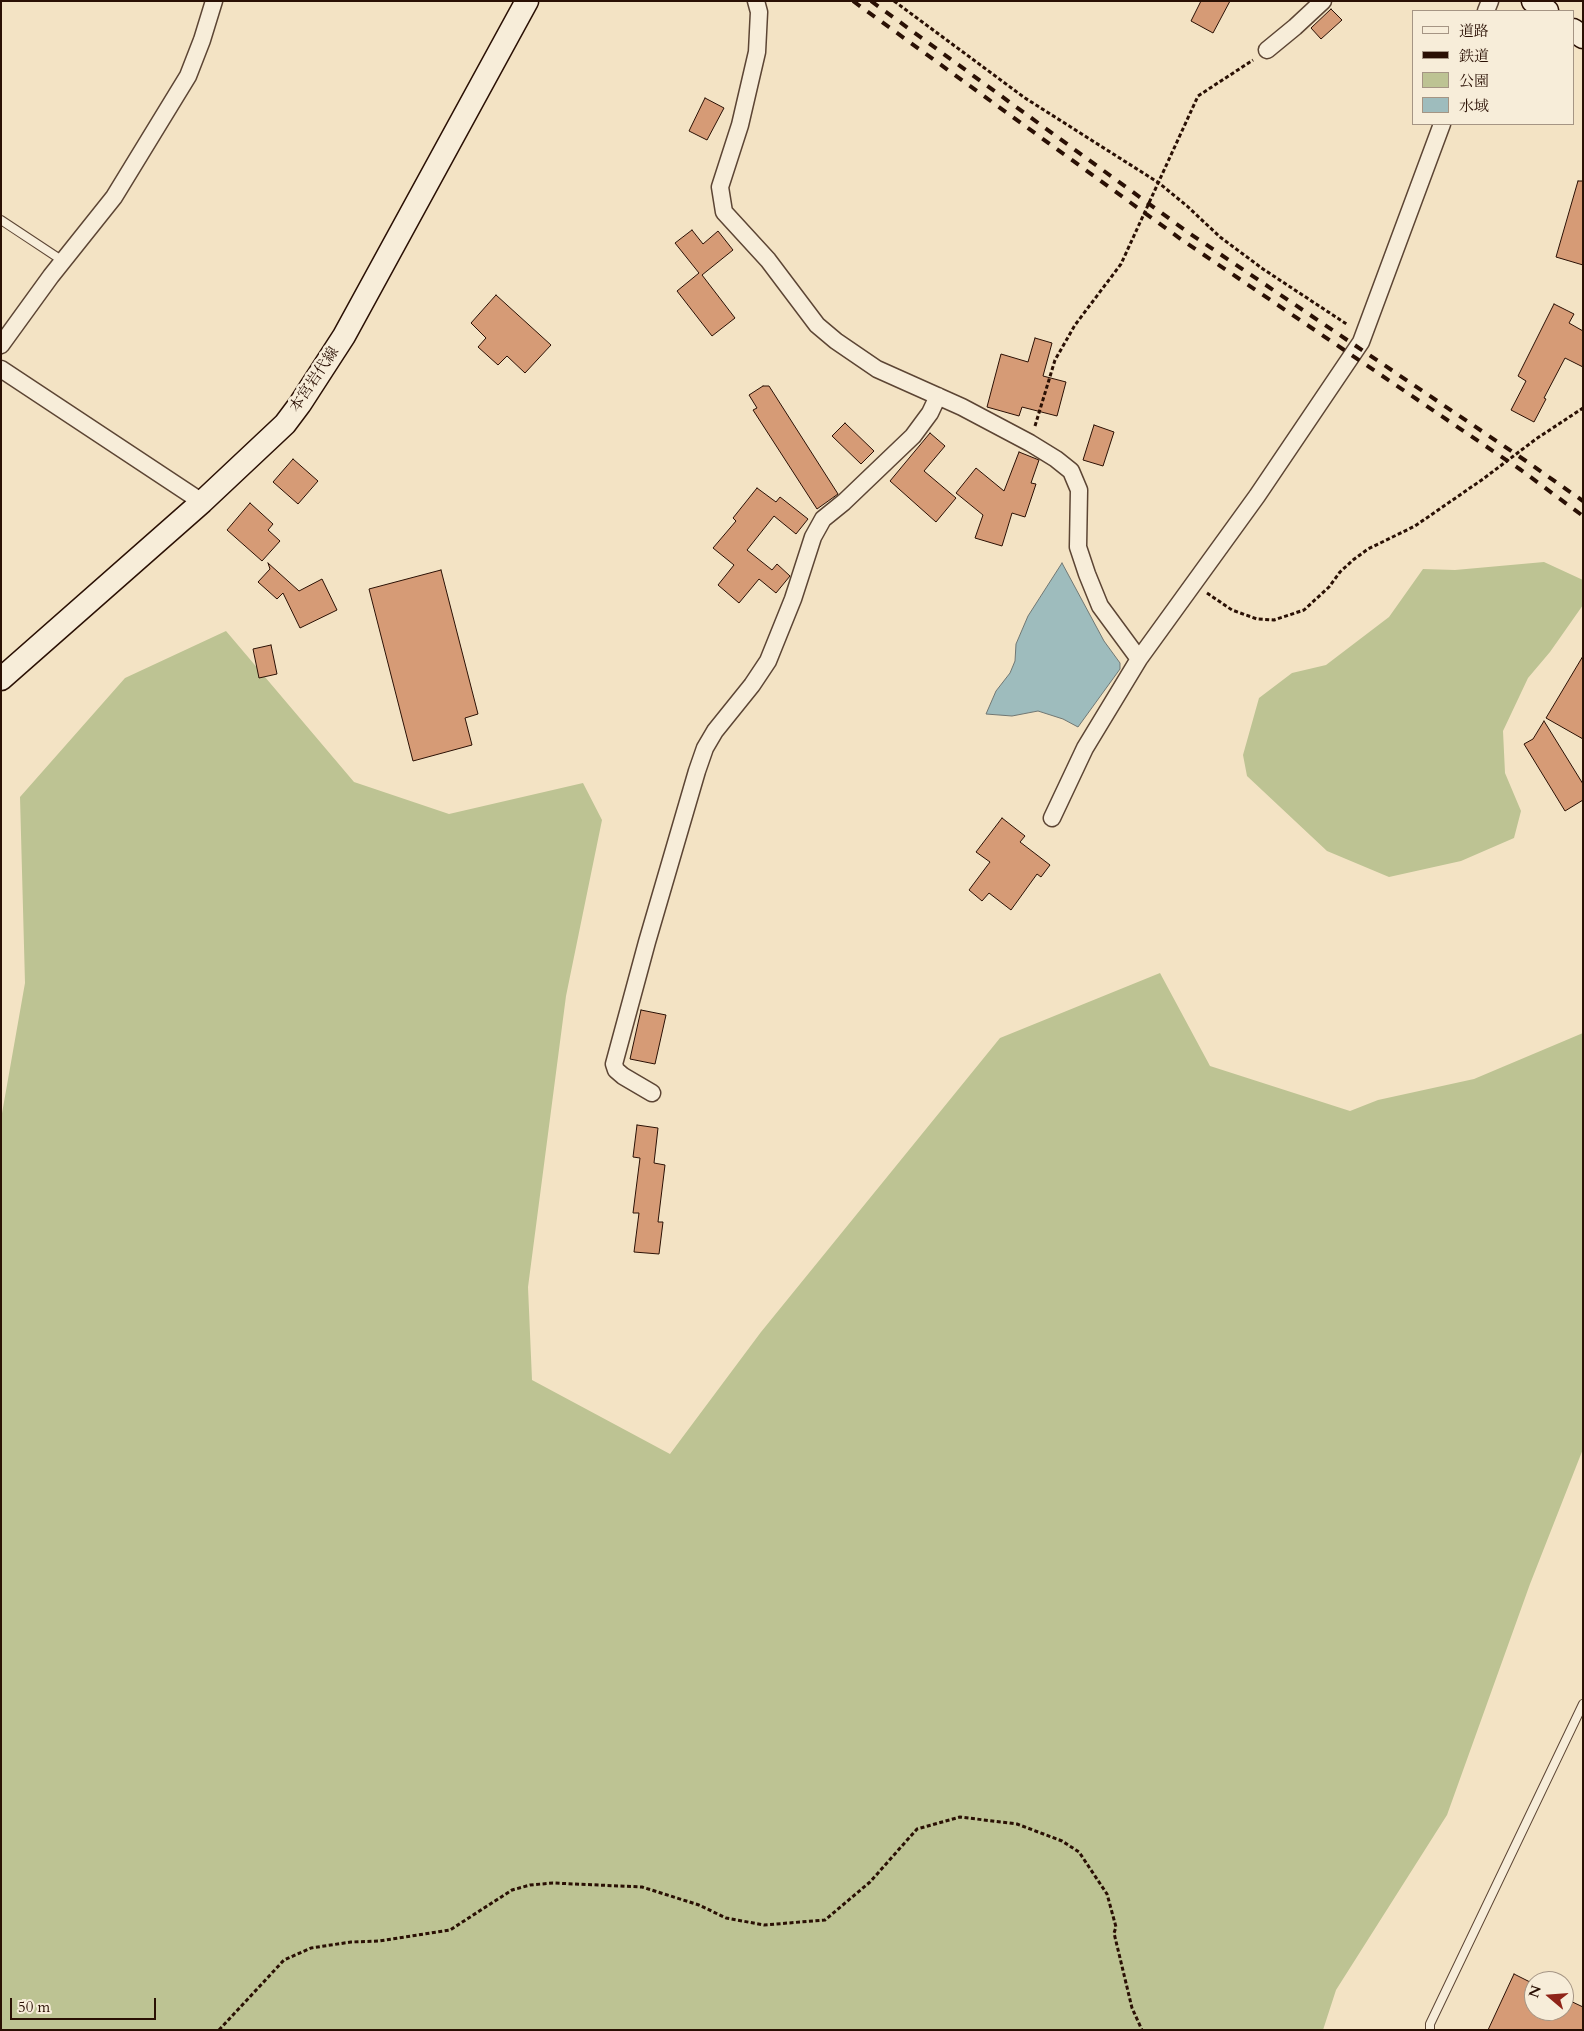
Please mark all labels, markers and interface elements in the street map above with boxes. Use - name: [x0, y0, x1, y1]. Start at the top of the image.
- legend: [1412, 10, 1574, 125]
- text: 道路: [1459, 21, 1489, 41]
- text: 鉄道: [1459, 46, 1489, 66]
- text: 公園: [1459, 71, 1489, 91]
- text: 水域: [1459, 96, 1489, 116]
- street label: 本宮岩代線: [287, 344, 343, 416]
- north arrow: [1524, 1971, 1574, 2021]
- text: N: [1524, 1983, 1546, 2000]
- scale bar: [12, 1988, 159, 2020]
- text: 50 m: [18, 1997, 50, 2017]

